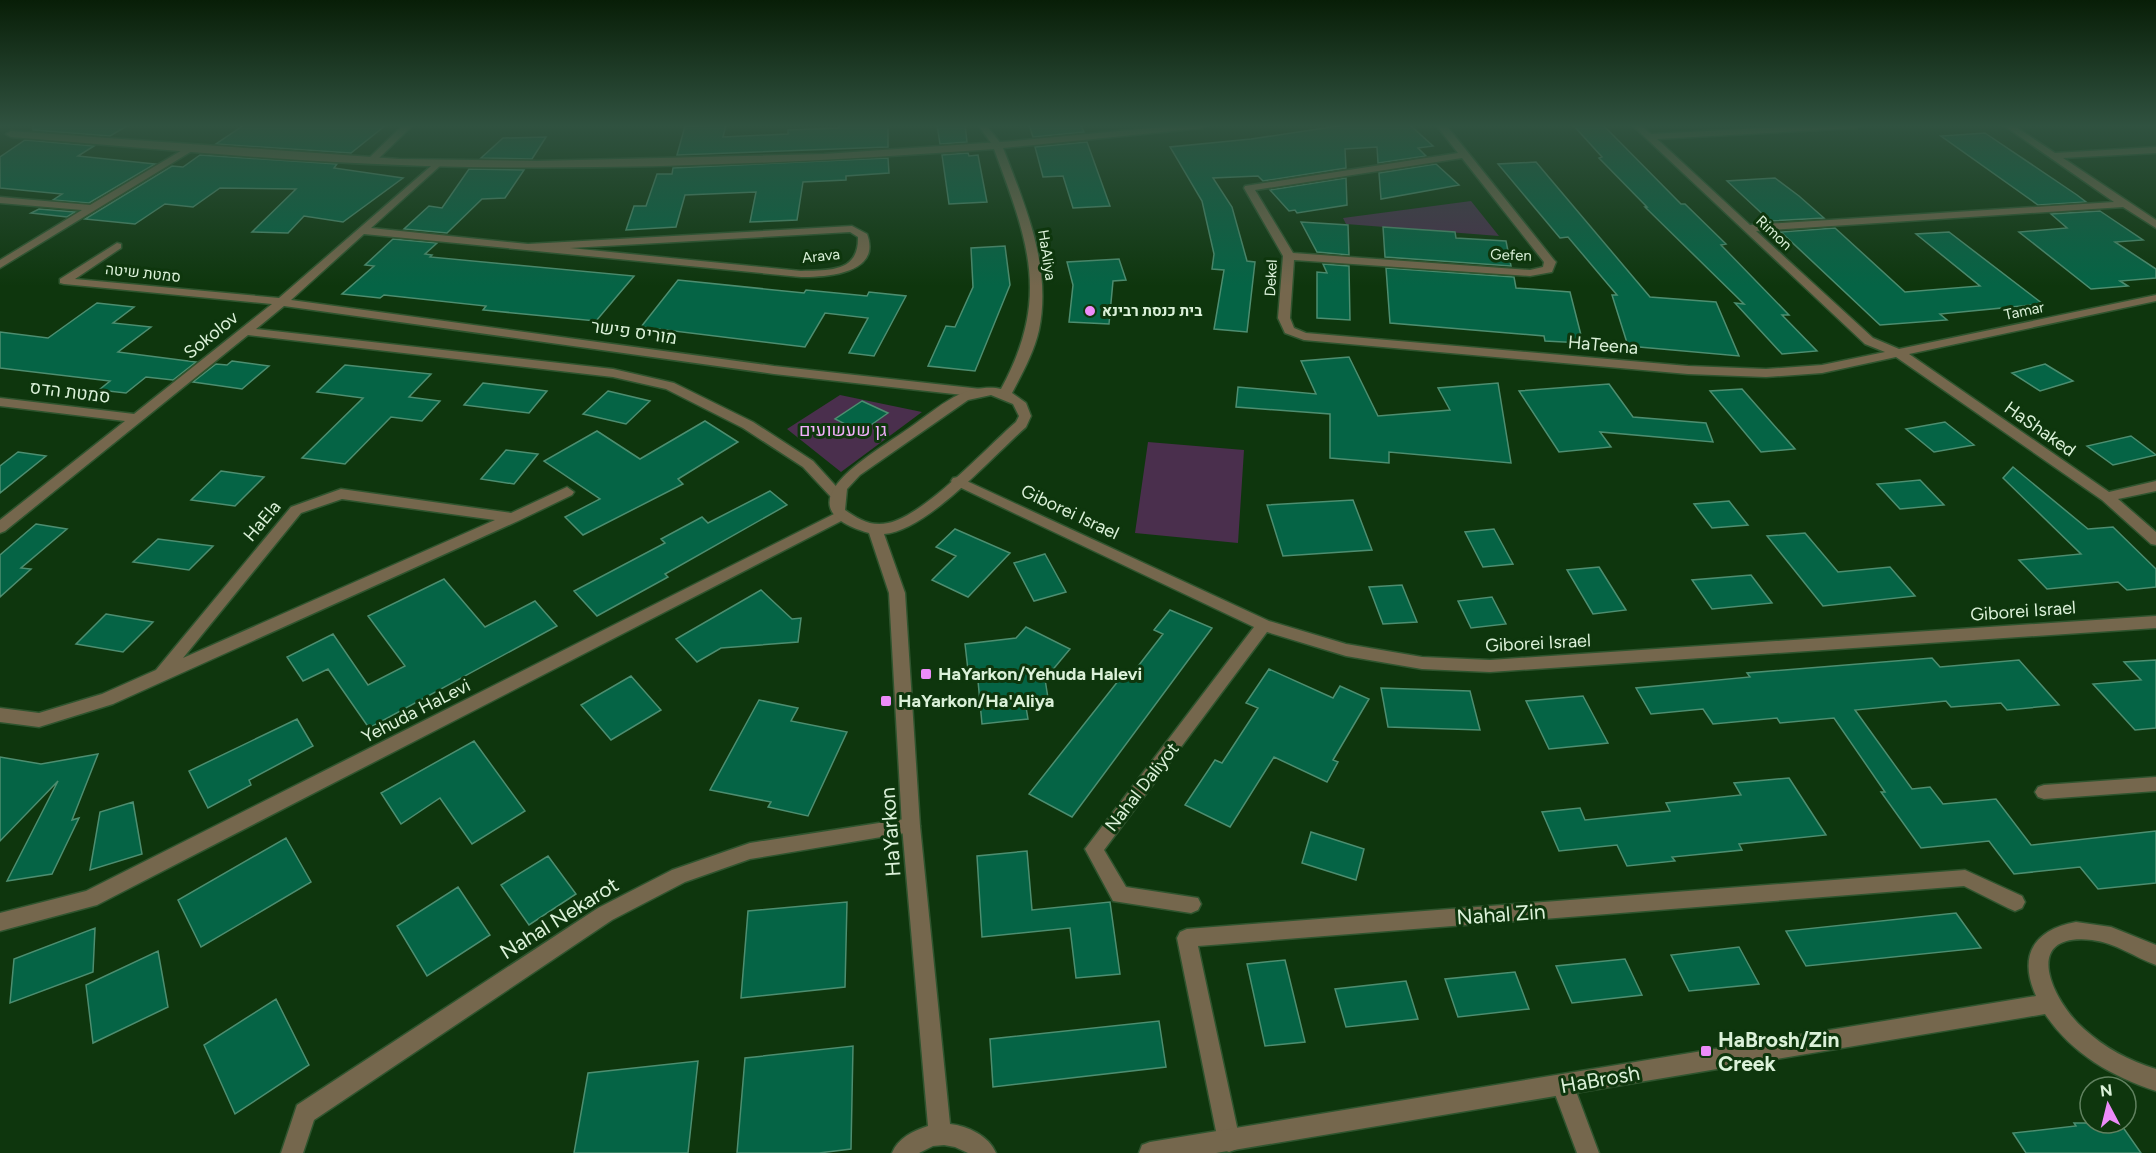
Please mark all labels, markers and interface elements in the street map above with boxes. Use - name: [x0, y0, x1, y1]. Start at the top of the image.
- street label: Rimon: [1752, 212, 1796, 254]
- street label: HaAliya: [1034, 228, 1060, 282]
- street label: Arava: [801, 245, 841, 267]
- street label: Gefen: [1490, 245, 1532, 265]
- street label: Dekel: [1261, 259, 1281, 297]
- street label: סמטת שיטה: [104, 260, 182, 286]
- street label: Tamar: [2002, 298, 2046, 324]
- place label: בית כנסת רבינא: [1102, 302, 1202, 320]
- marker: בית כנסת רבינא: [1083, 304, 1097, 318]
- street label: Sokolov: [179, 306, 243, 364]
- street label: מוריס פישר: [590, 315, 678, 349]
- street label: HaTeena: [1567, 331, 1639, 359]
- street label: סמטת הדס: [28, 376, 112, 408]
- street label: HaShaked: [2000, 397, 2080, 461]
- park label: גן שעשועים: [799, 419, 887, 441]
- street label: Giborei Israel: [1017, 480, 1123, 544]
- street label: HaEla: [239, 496, 285, 546]
- street label: Giborei Israel: [1970, 596, 2076, 626]
- street label: Giborei Israel: [1485, 629, 1591, 657]
- place label: HaYarkon/Yehuda Halevi: [938, 663, 1142, 685]
- marker: HaYarkon/Yehuda Halevi: [919, 667, 933, 681]
- street label: Yehuda HaLevi: [358, 674, 474, 748]
- place label: HaYarkon/Ha'Aliya: [898, 690, 1054, 712]
- marker: HaYarkon/Ha'Aliya: [879, 694, 893, 708]
- street label: Nahal Daliyot: [1100, 738, 1184, 836]
- street label: HaYarkon: [874, 786, 906, 878]
- street label: Nahal Nekarot: [495, 872, 623, 964]
- street label: Nahal Zin: [1456, 898, 1546, 930]
- place label: HaBrosh/Zin Creek: [1718, 1027, 1840, 1076]
- marker: HaBrosh/Zin Creek: [1699, 1044, 1713, 1058]
- street label: HaBrosh: [1558, 1060, 1642, 1098]
- north arrow: [2078, 1075, 2138, 1135]
- text: N: [2099, 1080, 2114, 1101]

